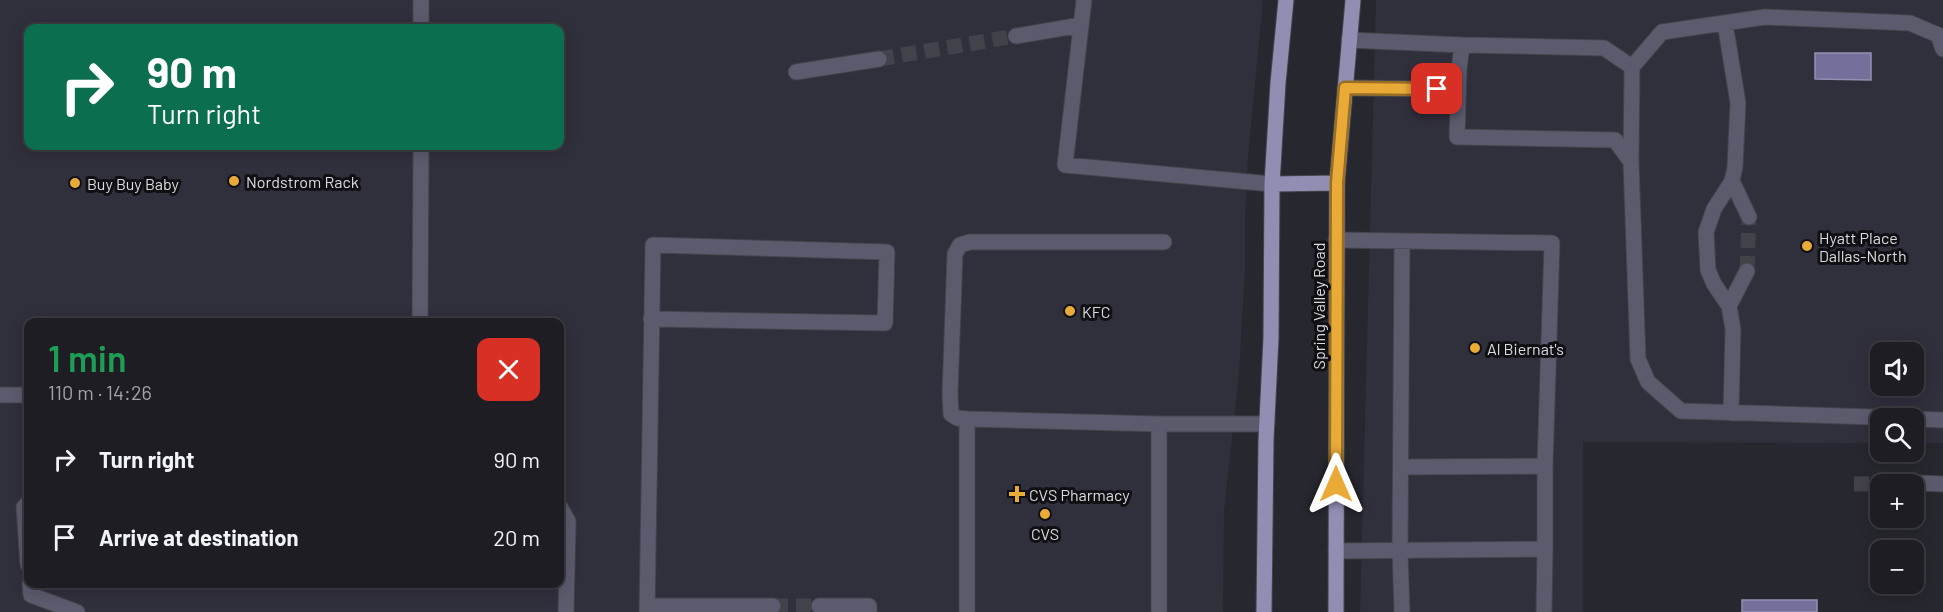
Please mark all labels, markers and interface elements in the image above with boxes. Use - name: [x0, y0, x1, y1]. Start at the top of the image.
- text: 90 m: [147, 46, 237, 96]
- icon: right: [48, 48, 126, 126]
- pin: [1411, 63, 1462, 114]
- icon: arrive: [1420, 72, 1453, 105]
- text: Turn right: [147, 97, 261, 129]
- place label: Nordstrom Rack: [246, 172, 359, 191]
- place label: Buy Buy Baby: [87, 174, 180, 193]
- marker: Nordstrom Rack: [227, 174, 241, 188]
- marker: Buy Buy Baby: [68, 176, 82, 190]
- place label: Hyatt Place Dallas-North: [1819, 228, 1907, 265]
- marker: Hyatt Place Dallas-North: [1800, 239, 1814, 253]
- street label: Spring Valley Road: [1309, 243, 1328, 369]
- place label: KFC: [1082, 302, 1111, 321]
- marker: KFC: [1063, 304, 1077, 318]
- text: 1 min: [48, 336, 127, 379]
- button: close: [477, 338, 540, 401]
- place label: Al Biernat's: [1487, 339, 1564, 358]
- marker: Al Biernat's: [1468, 341, 1482, 355]
- map controls: [1870, 342, 1924, 594]
- button: sound: [1870, 342, 1924, 396]
- text: 110 m · 14:26: [48, 380, 152, 404]
- button: search: [1870, 408, 1924, 462]
- icon: right: [48, 443, 81, 476]
- text: Turn right: [99, 446, 194, 472]
- text: 90 m: [494, 446, 540, 472]
- position arrow: [1304, 452, 1368, 516]
- button: +: [1870, 474, 1924, 528]
- place label: CVS Pharmacy: [1029, 485, 1130, 504]
- marker: CVS Pharmacy: [1010, 487, 1024, 501]
- marker: CVS: [1038, 507, 1052, 521]
- icon: arrive: [48, 521, 81, 554]
- text: Arrive at destination: [99, 524, 298, 550]
- text: 20 m: [493, 524, 540, 550]
- place label: CVS: [1031, 524, 1059, 543]
- button: −: [1870, 540, 1924, 594]

